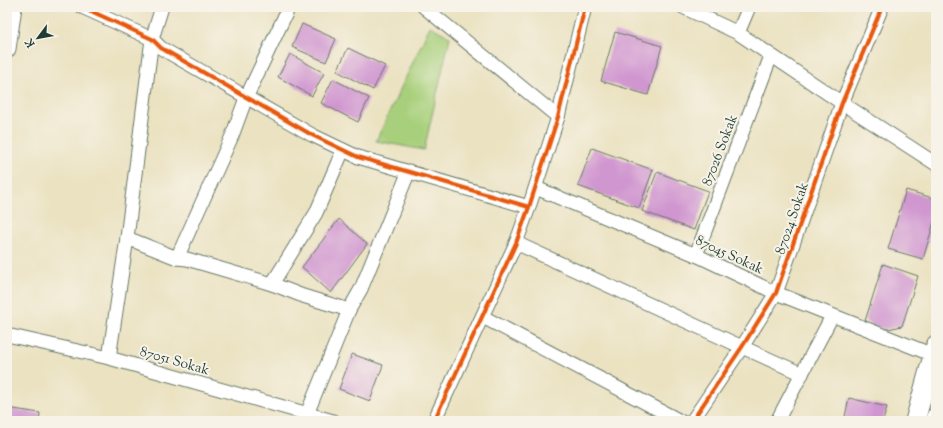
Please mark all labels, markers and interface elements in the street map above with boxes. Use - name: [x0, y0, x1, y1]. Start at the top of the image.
- north arrow: [18, 18, 58, 58]
- text: K: [21, 35, 40, 51]
- street label: 87026 Sokak: [698, 112, 744, 189]
- street label: 87024 Sokak: [771, 179, 815, 257]
- street label: 87045 Sokak: [692, 231, 767, 280]
- street label: 87051 Sokak: [137, 342, 212, 381]

